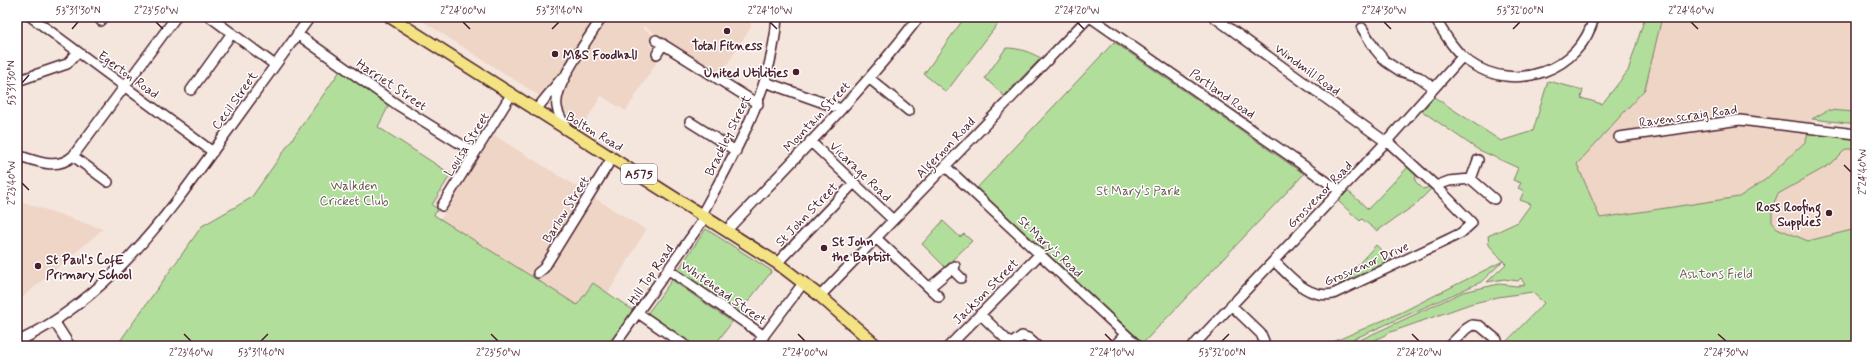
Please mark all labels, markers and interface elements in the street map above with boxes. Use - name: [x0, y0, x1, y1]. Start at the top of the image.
- text: 53°31'30"N: [55, 4, 101, 18]
- text: 2°23'50"W: [134, 4, 178, 18]
- text: 2°24'00"W: [440, 4, 486, 18]
- text: 53°31'40"N: [536, 4, 583, 18]
- text: 2°24'10"W: [748, 4, 792, 18]
- text: 2°24'20"W: [1055, 4, 1099, 18]
- text: 2°24'30"W: [1362, 4, 1406, 18]
- text: 53°32'00"N: [1496, 4, 1544, 18]
- text: 2°24'40"W: [1668, 4, 1714, 18]
- marker: Total Fitness: [722, 26, 732, 36]
- place label: Total Fitness: [692, 38, 763, 55]
- street label: Windmill Road: [1271, 41, 1343, 100]
- street label: Egerton Road: [94, 47, 162, 103]
- place label: M&S Foodhall: [563, 47, 638, 64]
- marker: M&S Foodhall: [550, 49, 560, 59]
- street label: Harriet Street: [353, 55, 430, 115]
- text: 53°31'30"N: [5, 60, 19, 106]
- place label: United Utilities: [704, 65, 788, 82]
- street label: Portland Road: [1186, 65, 1258, 123]
- marker: United Utilities: [791, 67, 801, 77]
- street label: Cecil Street: [208, 68, 262, 133]
- street label: Mountain Street: [780, 78, 854, 156]
- street label: Brackley Street: [701, 92, 755, 179]
- street label: Ravenscraig Road: [1638, 101, 1738, 132]
- street label: Louisa Street: [441, 109, 494, 180]
- street label: Bolton Road: [562, 109, 626, 156]
- street label: Algernon Road: [913, 114, 981, 184]
- street label: Vicarage Road: [825, 138, 895, 206]
- text: 2°24'40"W: [1856, 149, 1870, 195]
- street label: Grosvenor Road: [1284, 158, 1357, 232]
- text: 2°23'40"W: [5, 161, 19, 205]
- road number: A575: [621, 164, 657, 184]
- street label: Barlow Street: [539, 173, 594, 246]
- park label: Walkden Cricket Club: [320, 178, 389, 210]
- street label: St John Street: [772, 179, 842, 251]
- park label: St Mary's Park: [1096, 183, 1180, 200]
- place label: Ross Roofing Supplies: [1756, 199, 1821, 231]
- marker: Ross Roofing Supplies: [1824, 208, 1834, 218]
- street label: St Mary's Road: [1014, 213, 1086, 282]
- place label: St John the Baptist: [831, 234, 892, 266]
- street label: Grosvenor Drive: [1322, 238, 1412, 291]
- street label: Hill Top Road: [624, 241, 678, 308]
- marker: St John the Baptist: [819, 243, 829, 253]
- place label: St Paul's CofE Primary School: [46, 252, 132, 284]
- street label: Jackson Street: [950, 256, 1023, 329]
- street label: Whitehead Street: [677, 257, 769, 329]
- marker: St Paul's CofE Primary School: [33, 261, 43, 271]
- park label: Ashtons Field: [1679, 266, 1753, 283]
- text: 2°23'40"W: [169, 346, 213, 360]
- text: 53°31'40"N: [238, 346, 285, 360]
- text: 2°23'50"W: [476, 346, 520, 360]
- text: 2°24'00"W: [782, 346, 828, 360]
- text: 2°24'10"W: [1090, 346, 1134, 360]
- text: 53°32'00"N: [1198, 346, 1246, 360]
- text: 2°24'20"W: [1397, 346, 1441, 360]
- text: 2°24'30"W: [1704, 346, 1748, 360]

